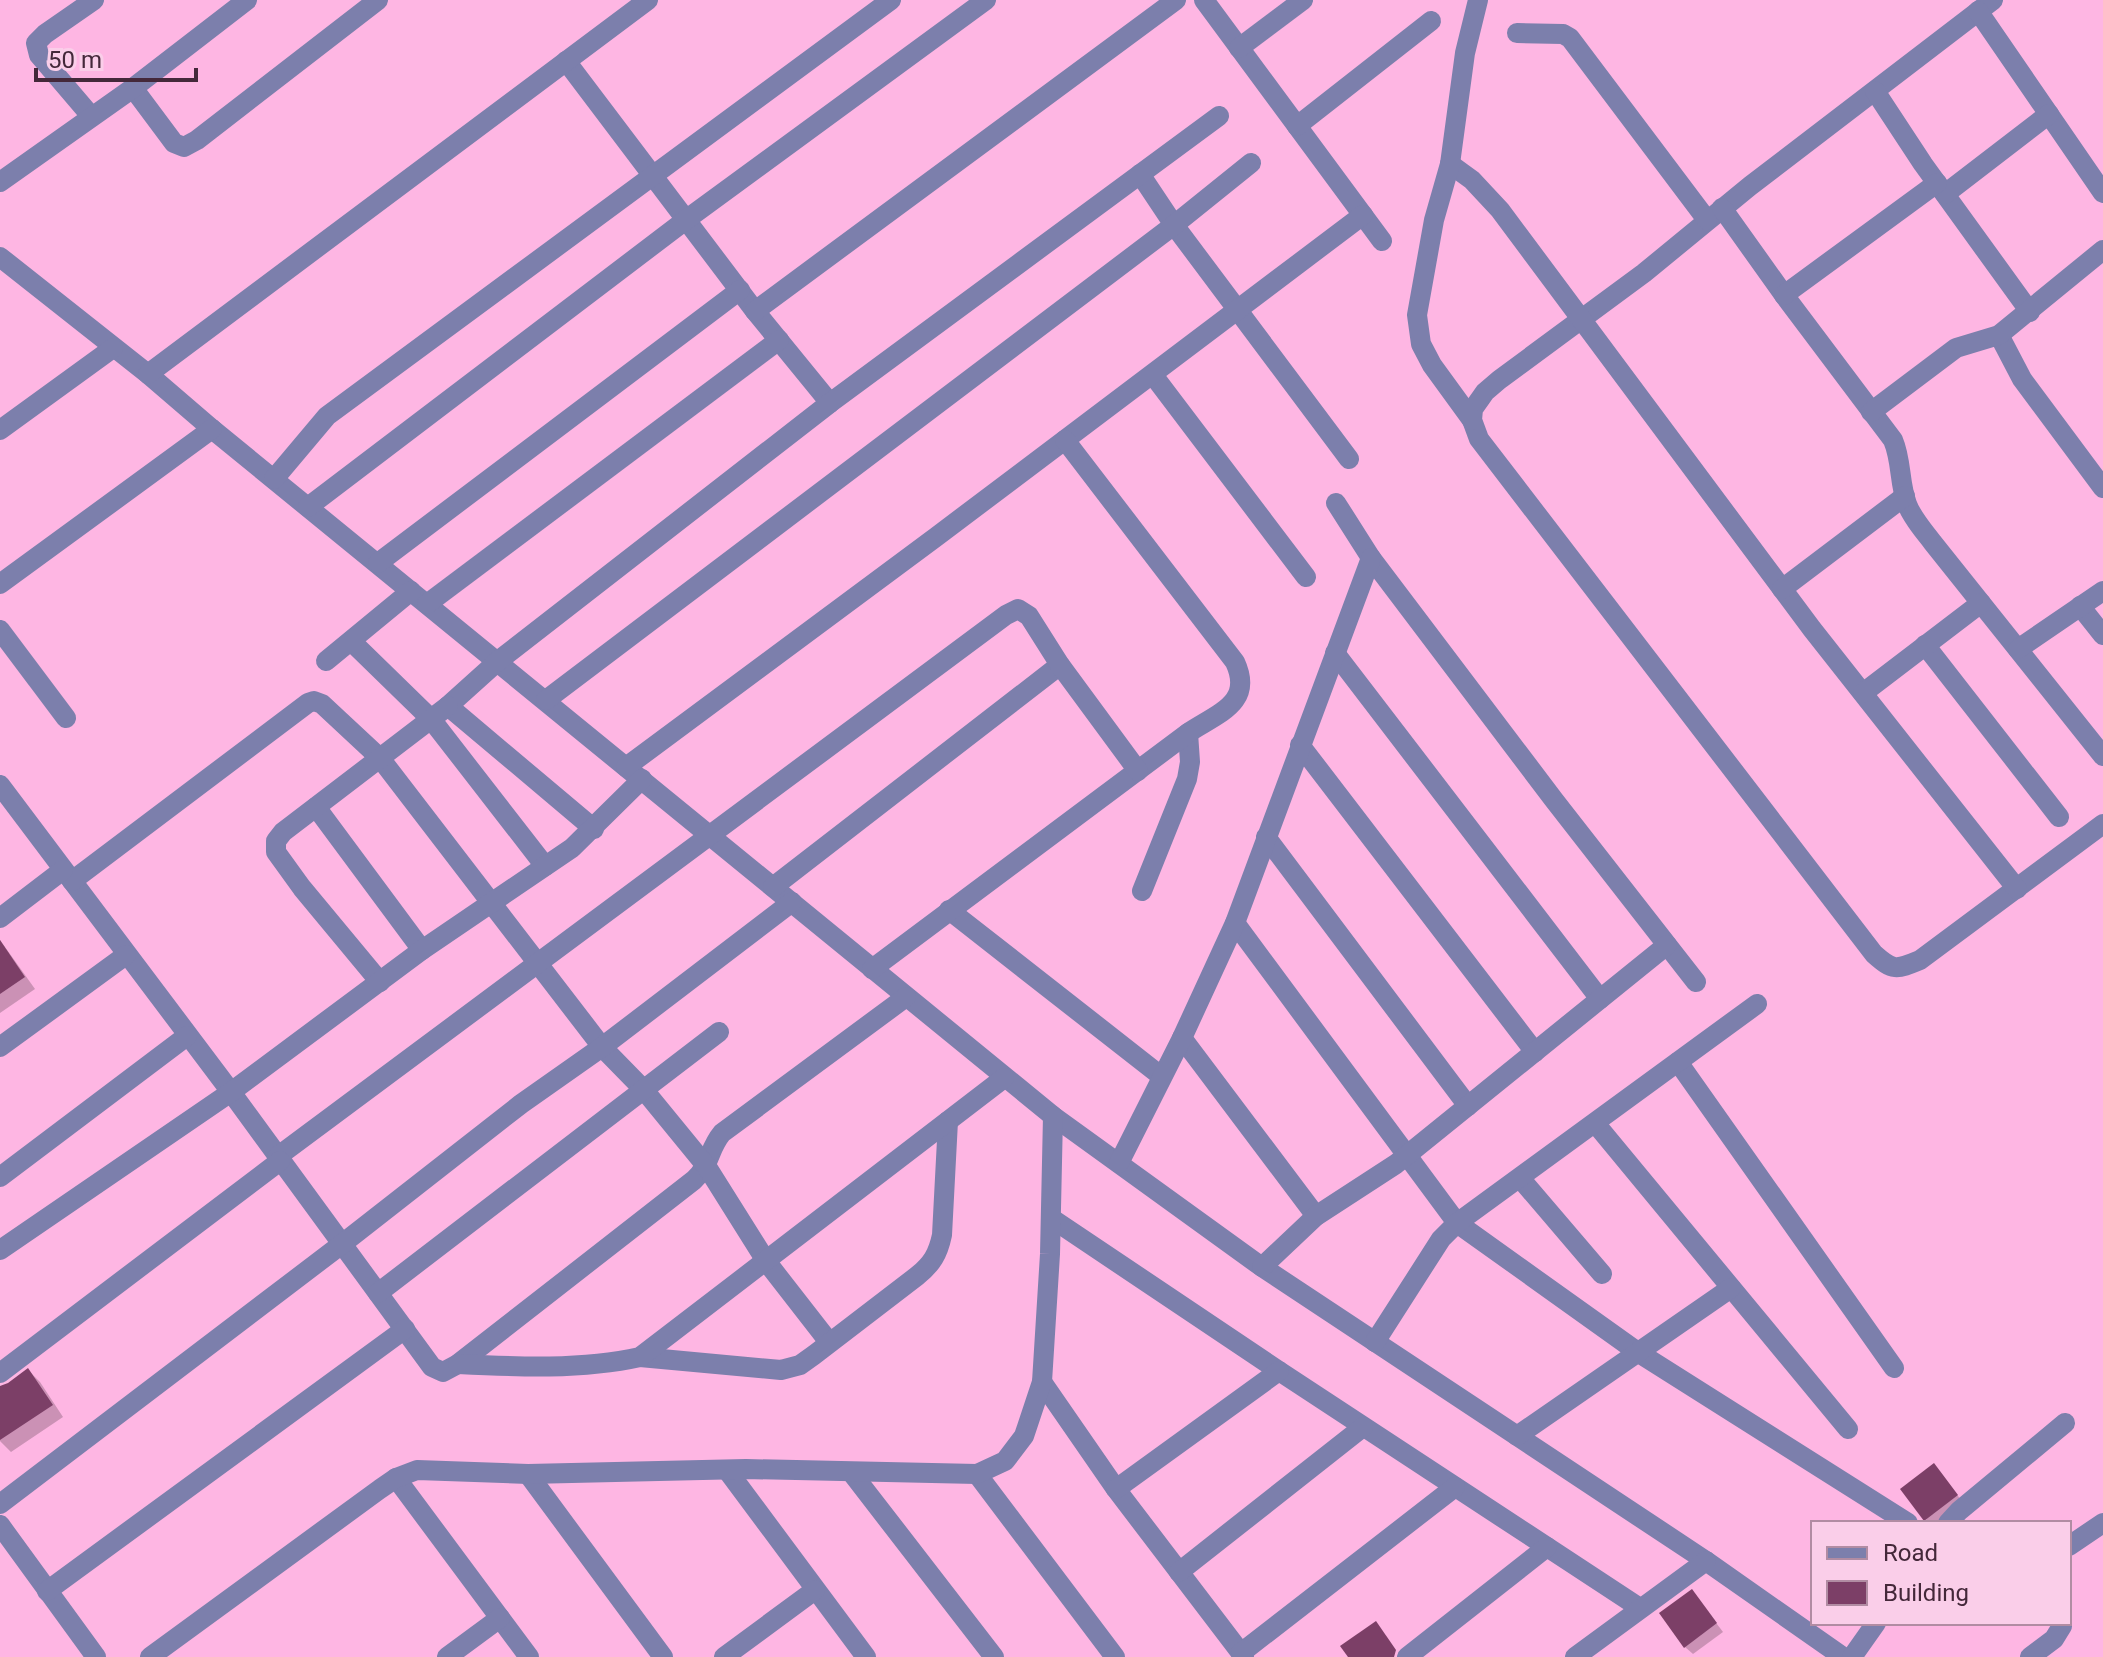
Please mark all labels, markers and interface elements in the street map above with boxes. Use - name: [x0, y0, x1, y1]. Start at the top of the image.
- scale bar: [36, 32, 196, 82]
- text: 50 m: [48, 46, 102, 74]
- legend: [1811, 1521, 2071, 1625]
- text: Road: [1883, 1539, 1938, 1567]
- text: Building: [1883, 1579, 1969, 1607]

